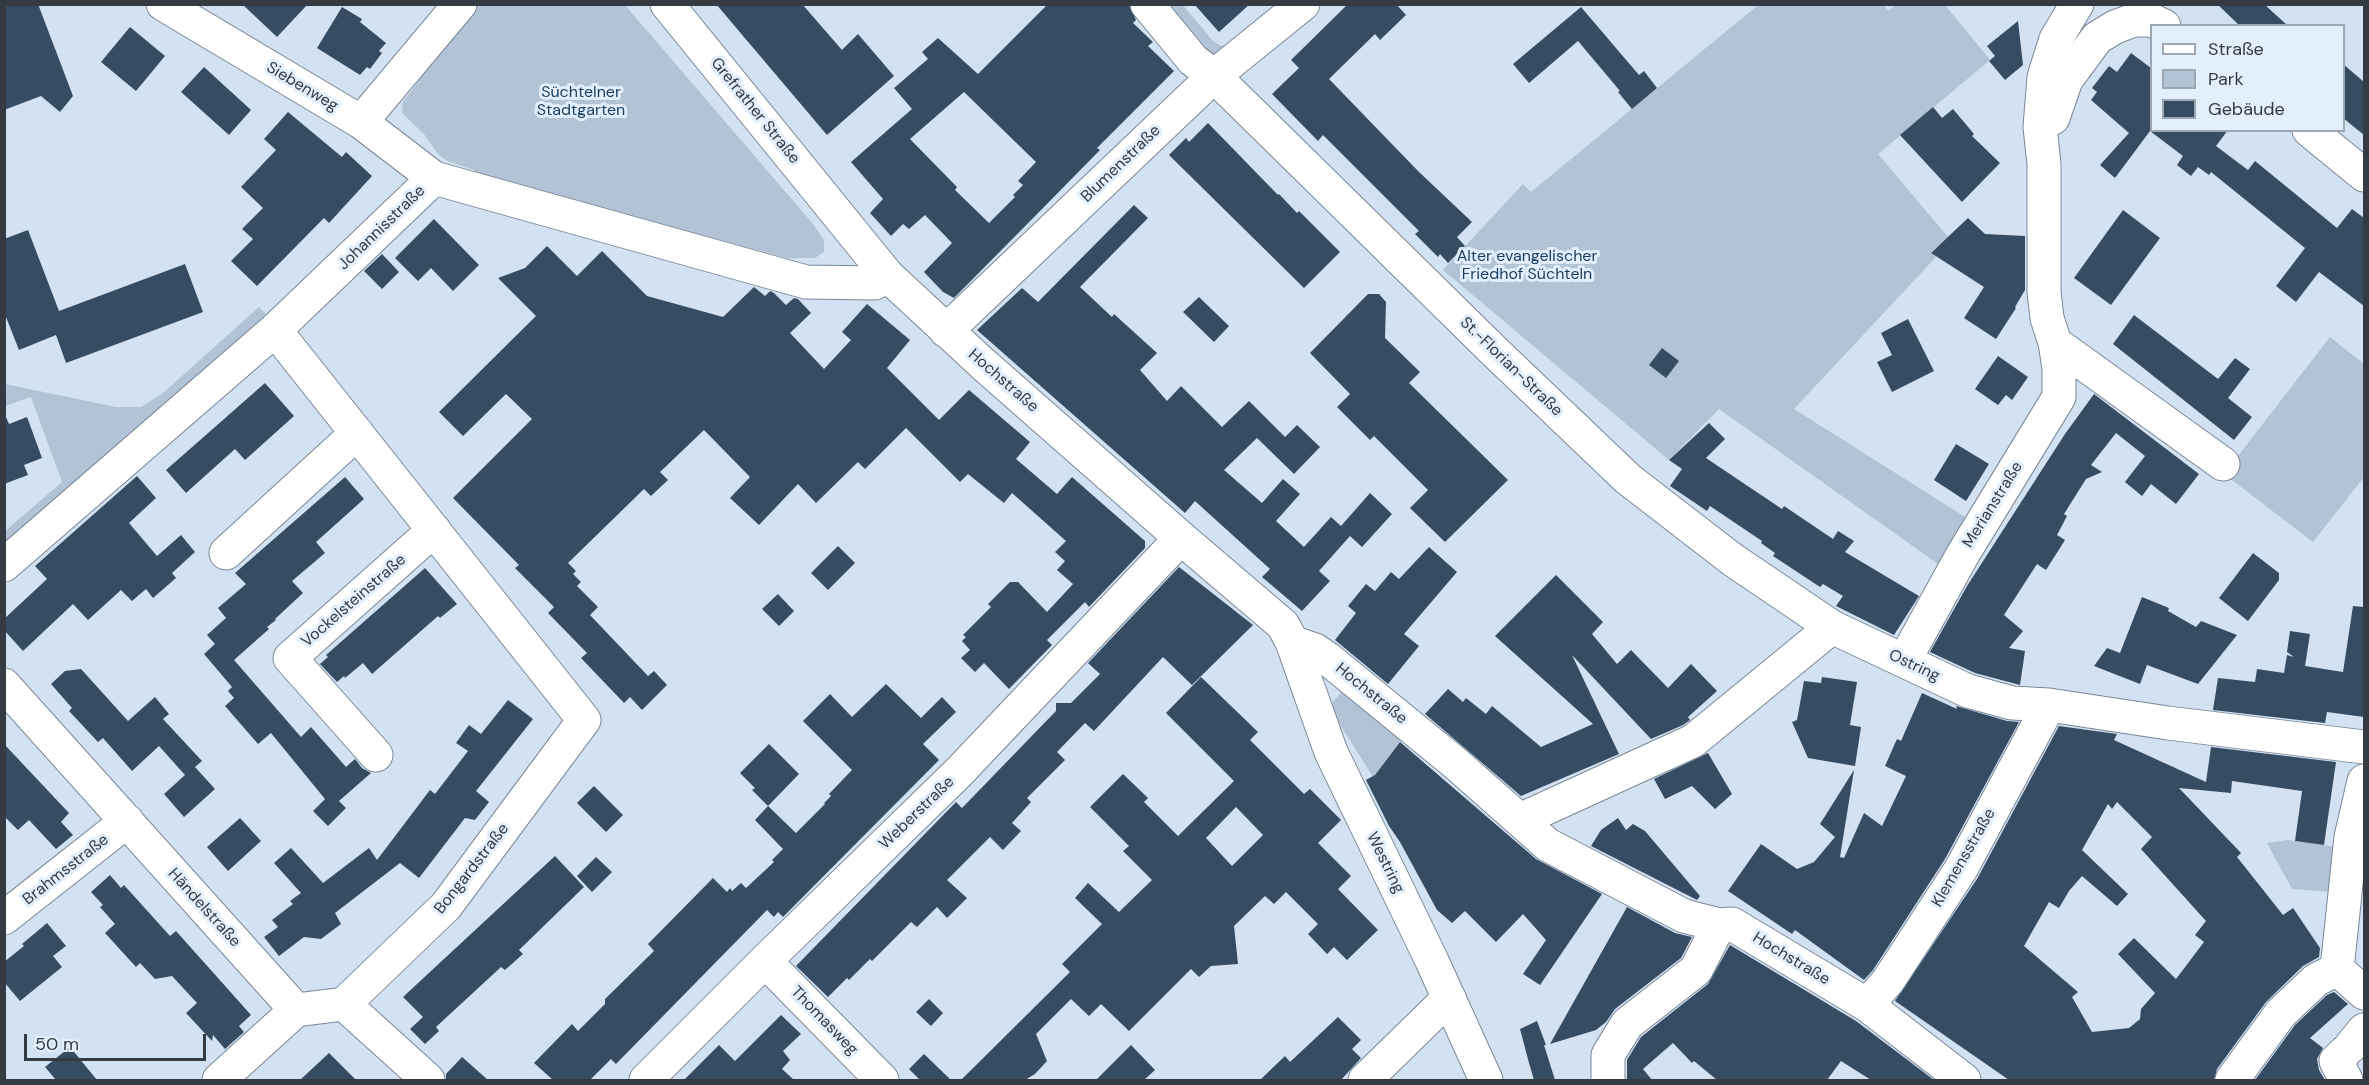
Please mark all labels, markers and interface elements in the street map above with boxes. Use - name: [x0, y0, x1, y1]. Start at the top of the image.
- legend: [2150, 24, 2345, 132]
- text: Straße: [2208, 37, 2264, 61]
- street label: Grefrather Straße: [706, 54, 804, 168]
- street label: Siebenweg: [263, 58, 341, 116]
- text: Park: [2208, 67, 2244, 91]
- park label: Süchtelner Stadtgarten: [537, 83, 625, 121]
- text: Gebäude: [2208, 97, 2285, 121]
- street label: Blumenstraße: [1077, 121, 1165, 207]
- street label: Johannisstraße: [334, 182, 430, 274]
- park label: Alter evangelischer Friedhof Süchteln: [1457, 247, 1597, 285]
- street label: St.-Florian-Straße: [1456, 313, 1566, 421]
- street label: Hochstraße: [964, 345, 1042, 417]
- street label: Merianstraße: [1959, 458, 2027, 552]
- street label: Vockelsteinstraße: [298, 550, 410, 652]
- street label: Ostring: [1885, 646, 1943, 686]
- street label: Hochstraße: [1331, 659, 1411, 729]
- street label: Weberstraße: [876, 772, 958, 854]
- street label: Klemensstraße: [1928, 805, 2000, 911]
- street label: Bongardstraße: [431, 820, 513, 918]
- street label: Westring: [1362, 829, 1408, 897]
- street label: Brahmsstraße: [19, 830, 113, 910]
- street label: Händelstraße: [164, 865, 244, 951]
- street label: Hochstraße: [1749, 928, 1833, 990]
- street label: Thomasweg: [786, 983, 862, 1059]
- scale bar: [27, 1022, 208, 1060]
- text: 50 m: [35, 1032, 79, 1056]

